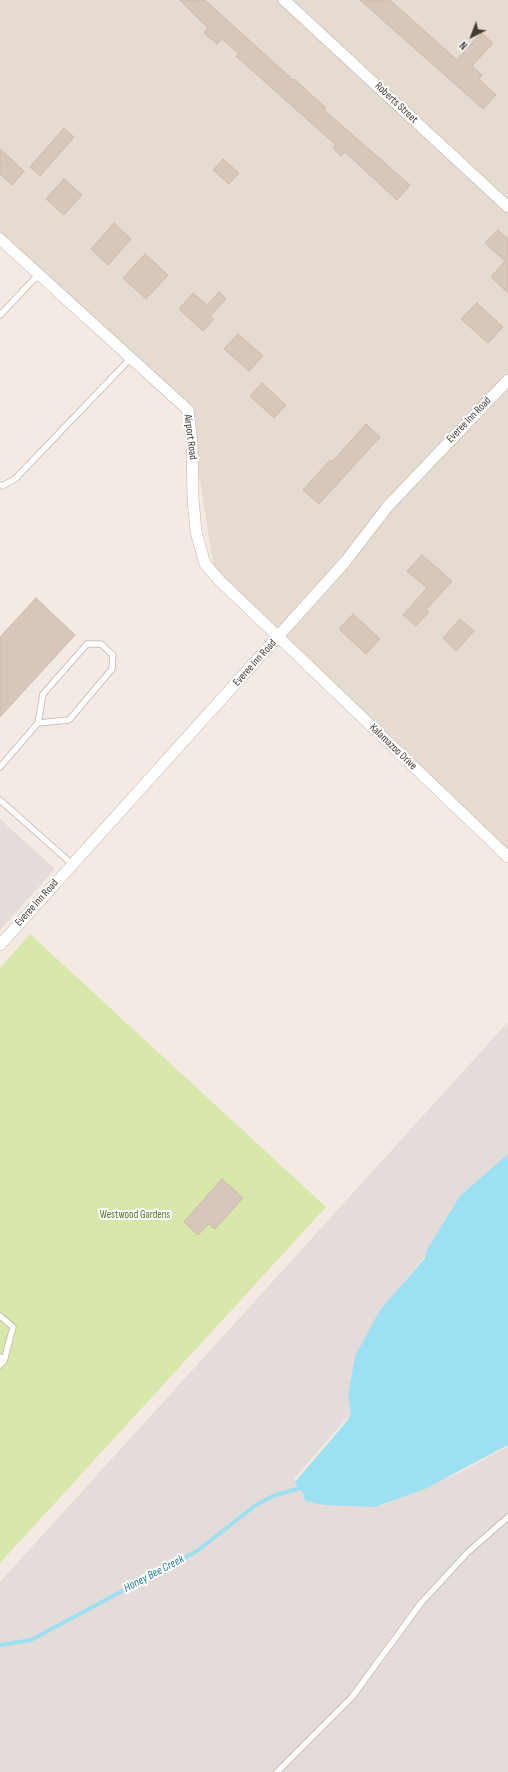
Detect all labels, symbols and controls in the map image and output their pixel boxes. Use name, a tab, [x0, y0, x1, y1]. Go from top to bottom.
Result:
north arrow	[452, 16, 492, 56]
text: N	[457, 38, 470, 52]
street label: Roberts Street	[372, 80, 420, 126]
street label: Everee Inn Road	[444, 394, 494, 446]
street label: Airport Road	[181, 413, 199, 461]
street label: Everee Inn Road	[231, 637, 279, 689]
street label: Kalamazoo Drive	[367, 721, 419, 773]
street label: Everee Inn Road	[13, 877, 61, 929]
park label: Westwood Gardens	[100, 1208, 170, 1222]
water label: Honey Bee Creek	[121, 1552, 187, 1596]

